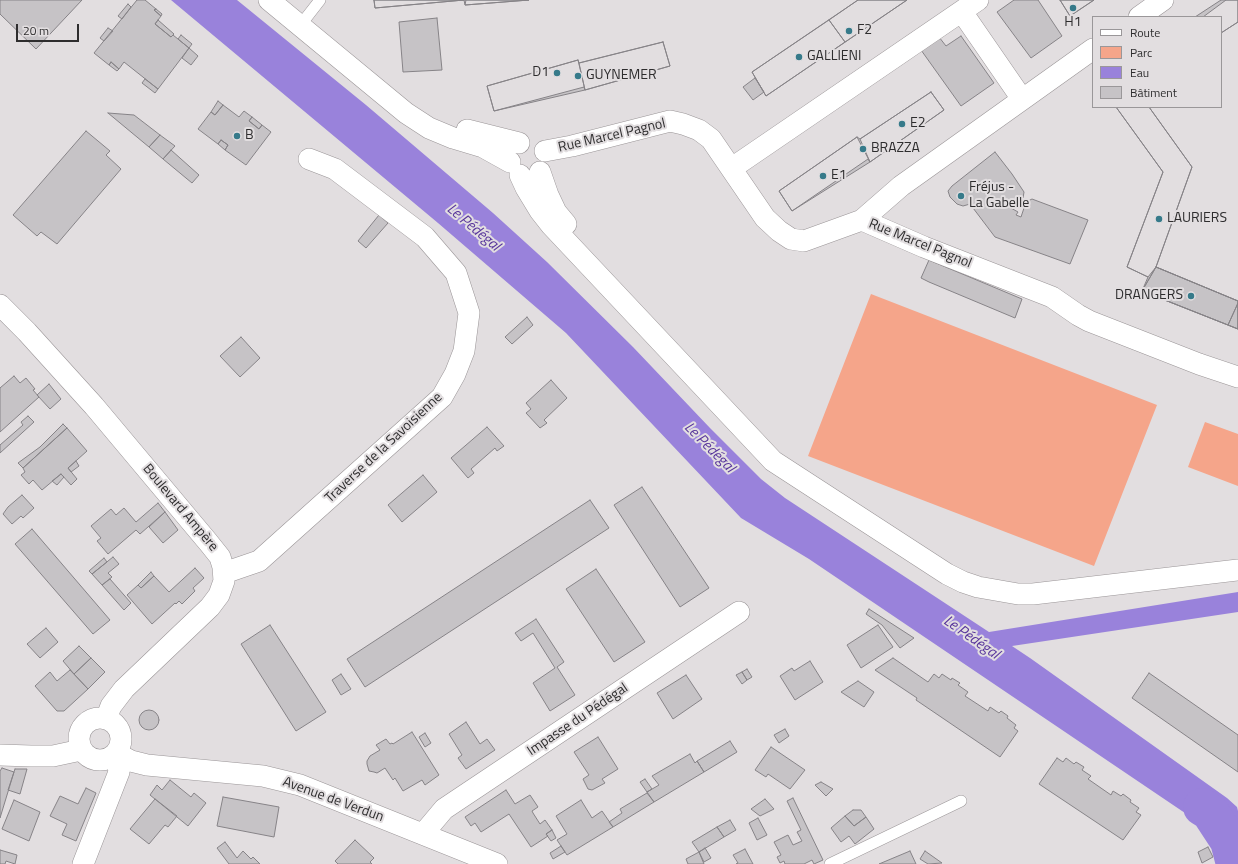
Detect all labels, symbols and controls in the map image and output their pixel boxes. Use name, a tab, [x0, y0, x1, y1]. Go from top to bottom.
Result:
marker: H1	[1068, 3, 1078, 13]
place label: H1	[1064, 15, 1082, 31]
scale bar	[18, 16, 81, 42]
legend	[1092, 16, 1222, 108]
text: 20 m	[23, 21, 49, 40]
place label: F2	[857, 23, 872, 39]
text: Route	[1130, 23, 1160, 42]
marker: F2	[844, 26, 854, 36]
text: Parc	[1130, 43, 1152, 62]
place label: GALLIENI	[807, 49, 861, 65]
marker: GALLIENI	[794, 52, 804, 62]
text: Eau	[1130, 63, 1149, 82]
place label: D1	[532, 65, 549, 81]
marker: D1	[552, 68, 562, 78]
place label: GUYNEMER	[586, 68, 657, 84]
marker: GUYNEMER	[573, 71, 583, 81]
text: Bâtiment	[1130, 83, 1177, 102]
street label: Rue Marcel Pagnol	[557, 115, 667, 157]
place label: E2	[910, 116, 926, 132]
marker: E2	[897, 119, 907, 129]
place label: B	[245, 128, 254, 144]
marker: B	[232, 131, 242, 141]
place label: BRAZZA	[871, 141, 920, 157]
marker: BRAZZA	[858, 144, 868, 154]
place label: E1	[831, 168, 847, 184]
marker: E1	[818, 171, 828, 181]
place label: Fréjus - La Gabelle	[969, 180, 1029, 212]
marker: Fréjus - La Gabelle	[956, 191, 966, 201]
water label: Le Pédégal	[443, 201, 503, 255]
place label: LAURIERS	[1167, 211, 1227, 227]
marker: LAURIERS	[1154, 214, 1164, 224]
street label: Rue Marcel Pagnol	[866, 216, 974, 272]
place label: DRANGERS	[1115, 288, 1183, 304]
marker: DRANGERS	[1186, 291, 1196, 301]
street label: Traverse de la Savoisienne	[322, 389, 446, 507]
water label: Le Pédégal	[680, 419, 738, 477]
street label: Boulevard Ampère	[139, 461, 221, 555]
water label: Le Pédégal	[940, 612, 1002, 664]
street label: Impasse du Pédégal	[524, 680, 632, 760]
street label: Avenue de Verdun	[280, 774, 386, 826]

